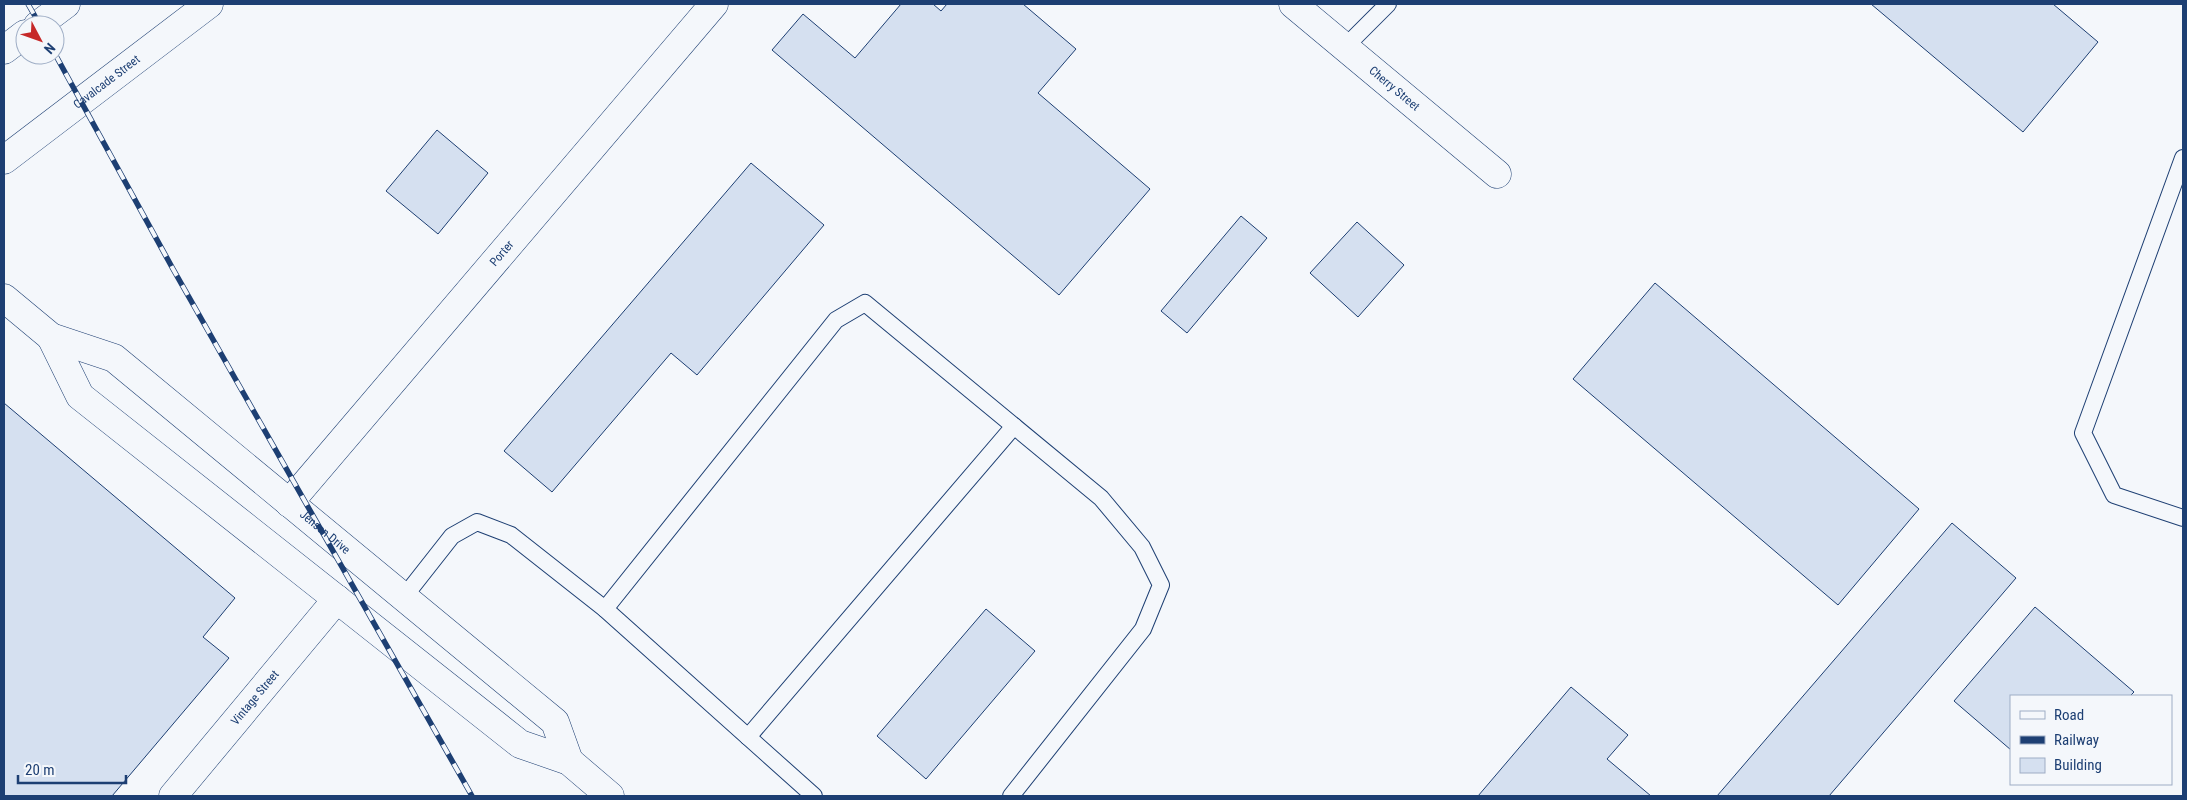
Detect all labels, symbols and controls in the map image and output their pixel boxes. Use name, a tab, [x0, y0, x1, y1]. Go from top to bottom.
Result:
north arrow	[15, 15, 65, 65]
text: N	[41, 40, 59, 57]
street label: Cavalcade Street	[71, 52, 143, 112]
street label: Cherry Street	[1366, 63, 1423, 114]
street label: Porter	[487, 237, 517, 269]
street label: Jensen Drive	[297, 507, 353, 557]
street label: Vintage Street	[228, 667, 282, 728]
legend	[2010, 695, 2172, 785]
text: Road	[2054, 706, 2084, 724]
text: Railway	[2054, 731, 2099, 749]
scale bar	[18, 752, 125, 784]
text: Building	[2054, 756, 2102, 774]
text: 20 m	[25, 761, 55, 779]

